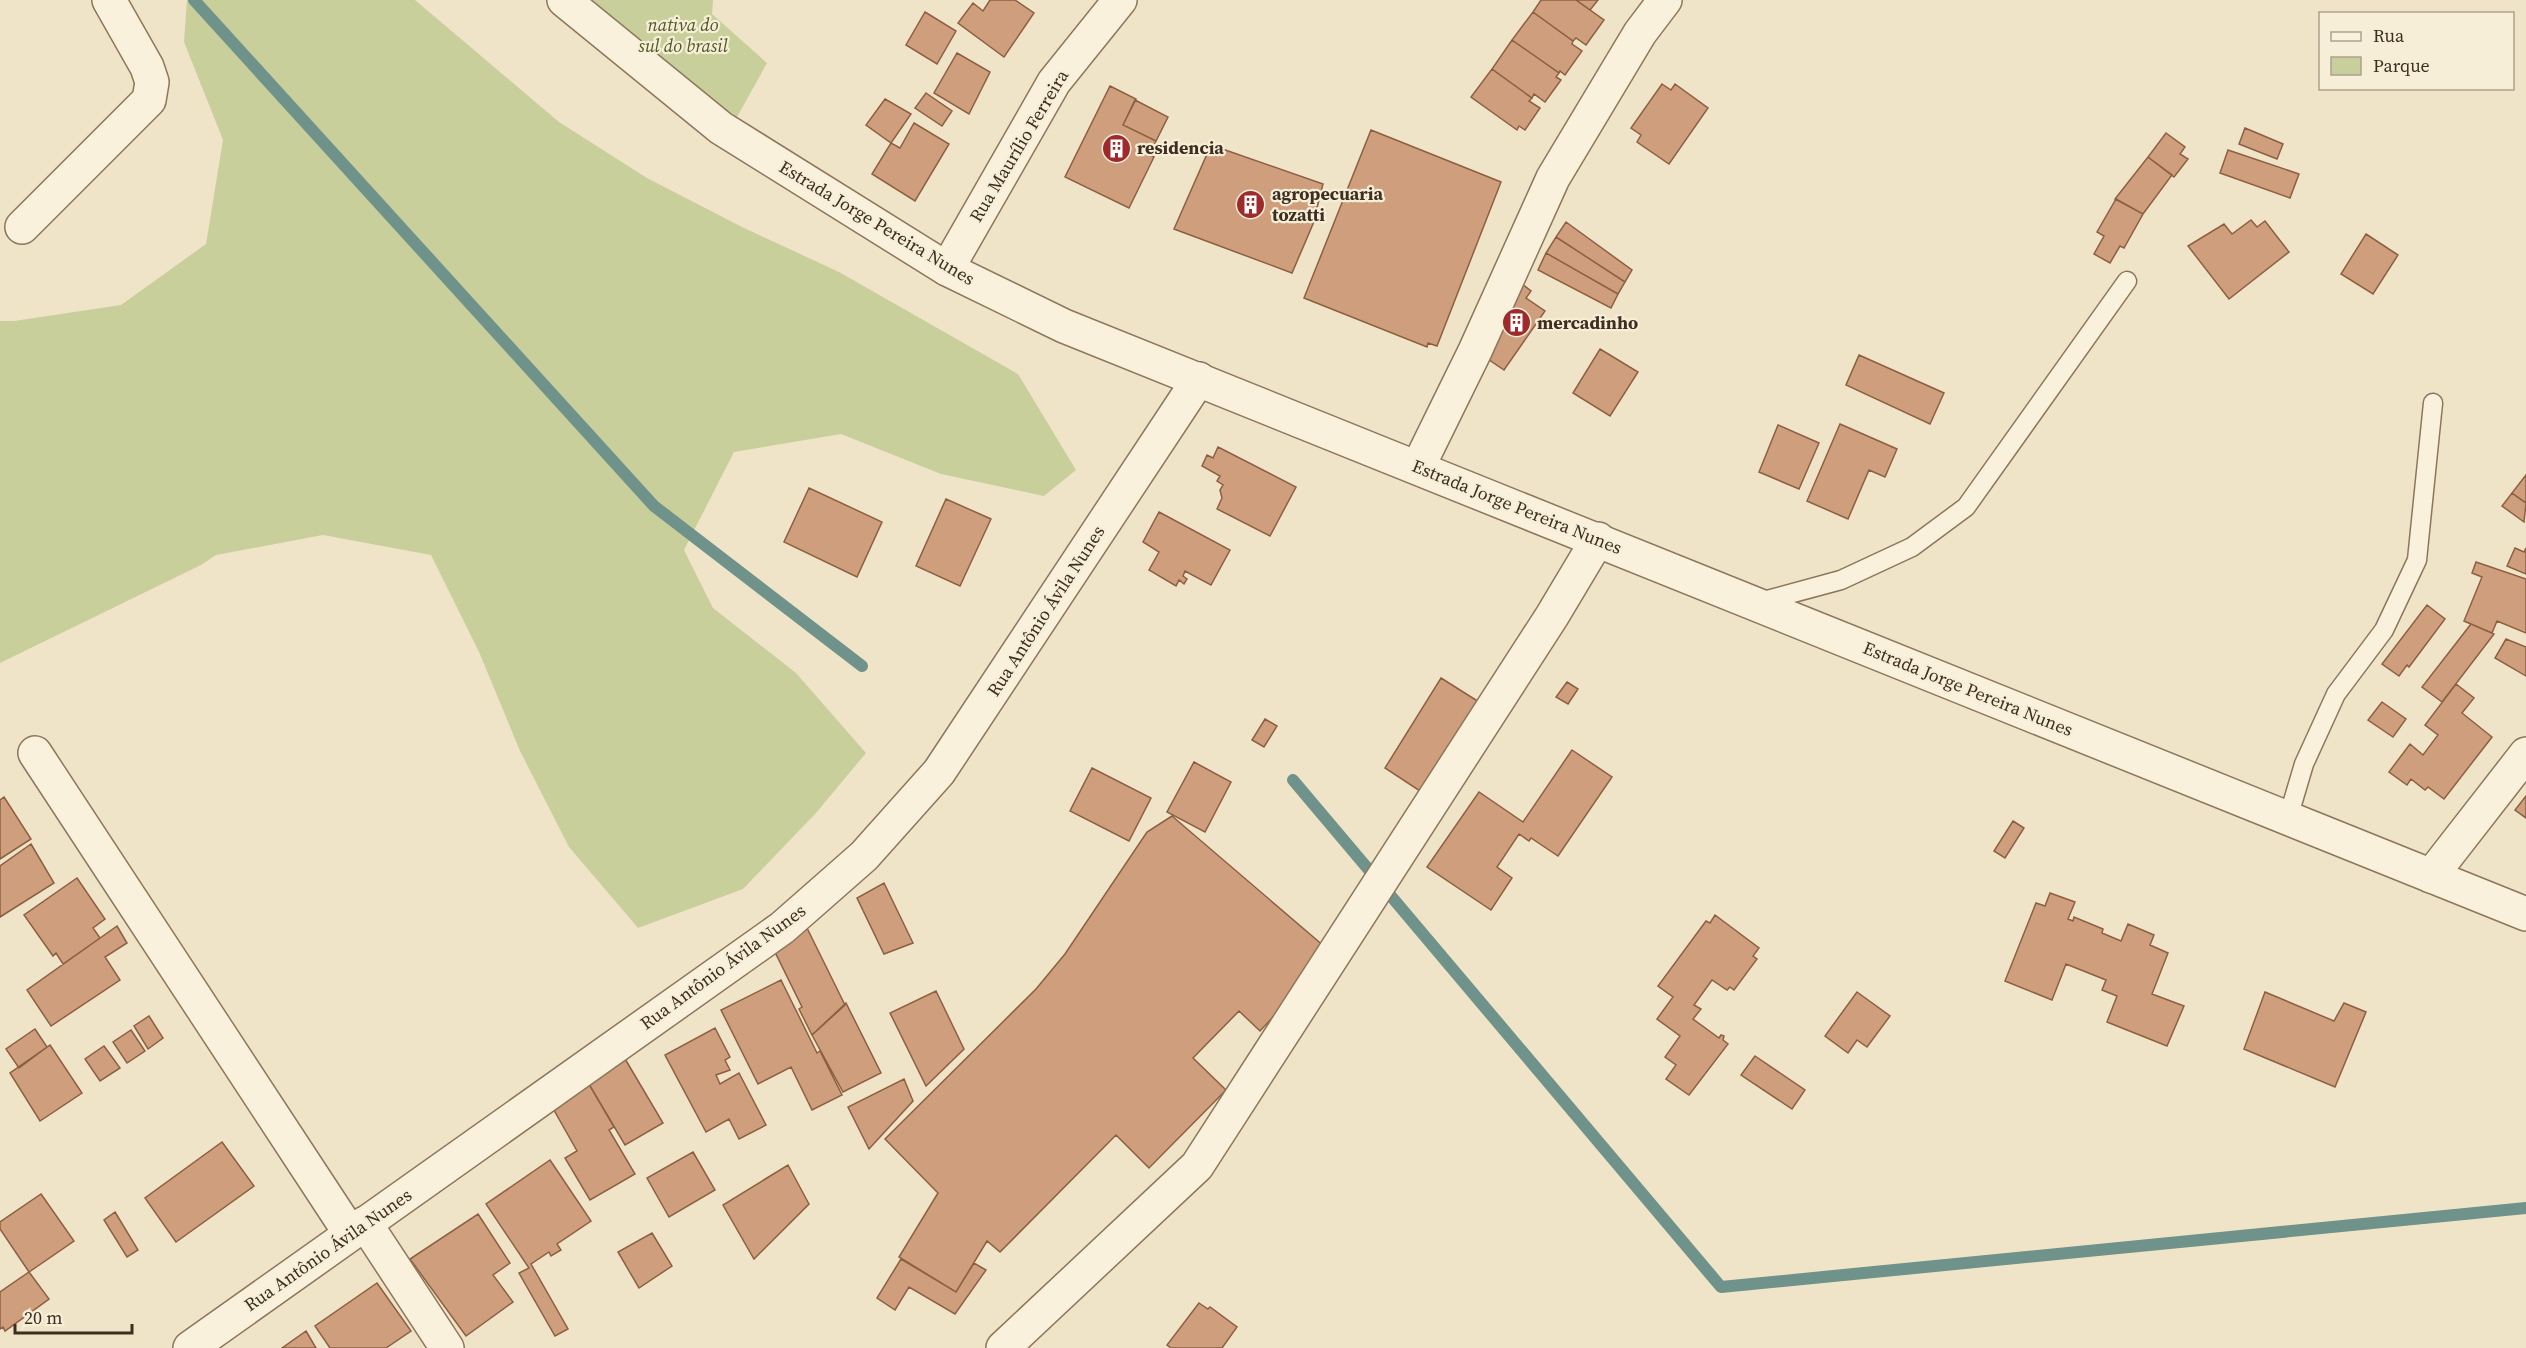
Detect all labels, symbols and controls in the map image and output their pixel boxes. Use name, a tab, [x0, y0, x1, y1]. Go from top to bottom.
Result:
park label: nativa do sul do brasil	[638, 12, 728, 58]
legend	[2319, 12, 2514, 90]
text: Rua	[2373, 23, 2405, 48]
text: Parque	[2373, 53, 2430, 78]
street label: Rua Maurílio Ferreira	[963, 64, 1074, 227]
building icon: residencia	[1100, 132, 1132, 164]
place label: residencia	[1137, 135, 1224, 160]
street label: Estrada Jorge Pereira Nunes	[775, 154, 980, 291]
place label: agropecuaria tozatti	[1272, 181, 1383, 227]
building icon: agropecuaria tozatti	[1235, 188, 1267, 220]
building icon: mercadinho	[1500, 307, 1532, 339]
place label: mercadinho	[1537, 310, 1638, 335]
street label: Estrada Jorge Pereira Nunes	[1409, 453, 1626, 560]
street label: Rua Antônio Ávila Nunes	[981, 520, 1110, 701]
street label: Estrada Jorge Pereira Nunes	[1860, 635, 2077, 742]
street label: Rua Antônio Ávila Nunes	[635, 898, 811, 1035]
street label: Rua Antônio Ávila Nunes	[239, 1182, 417, 1317]
scale bar	[15, 1297, 132, 1335]
text: 20 m	[24, 1305, 62, 1330]

